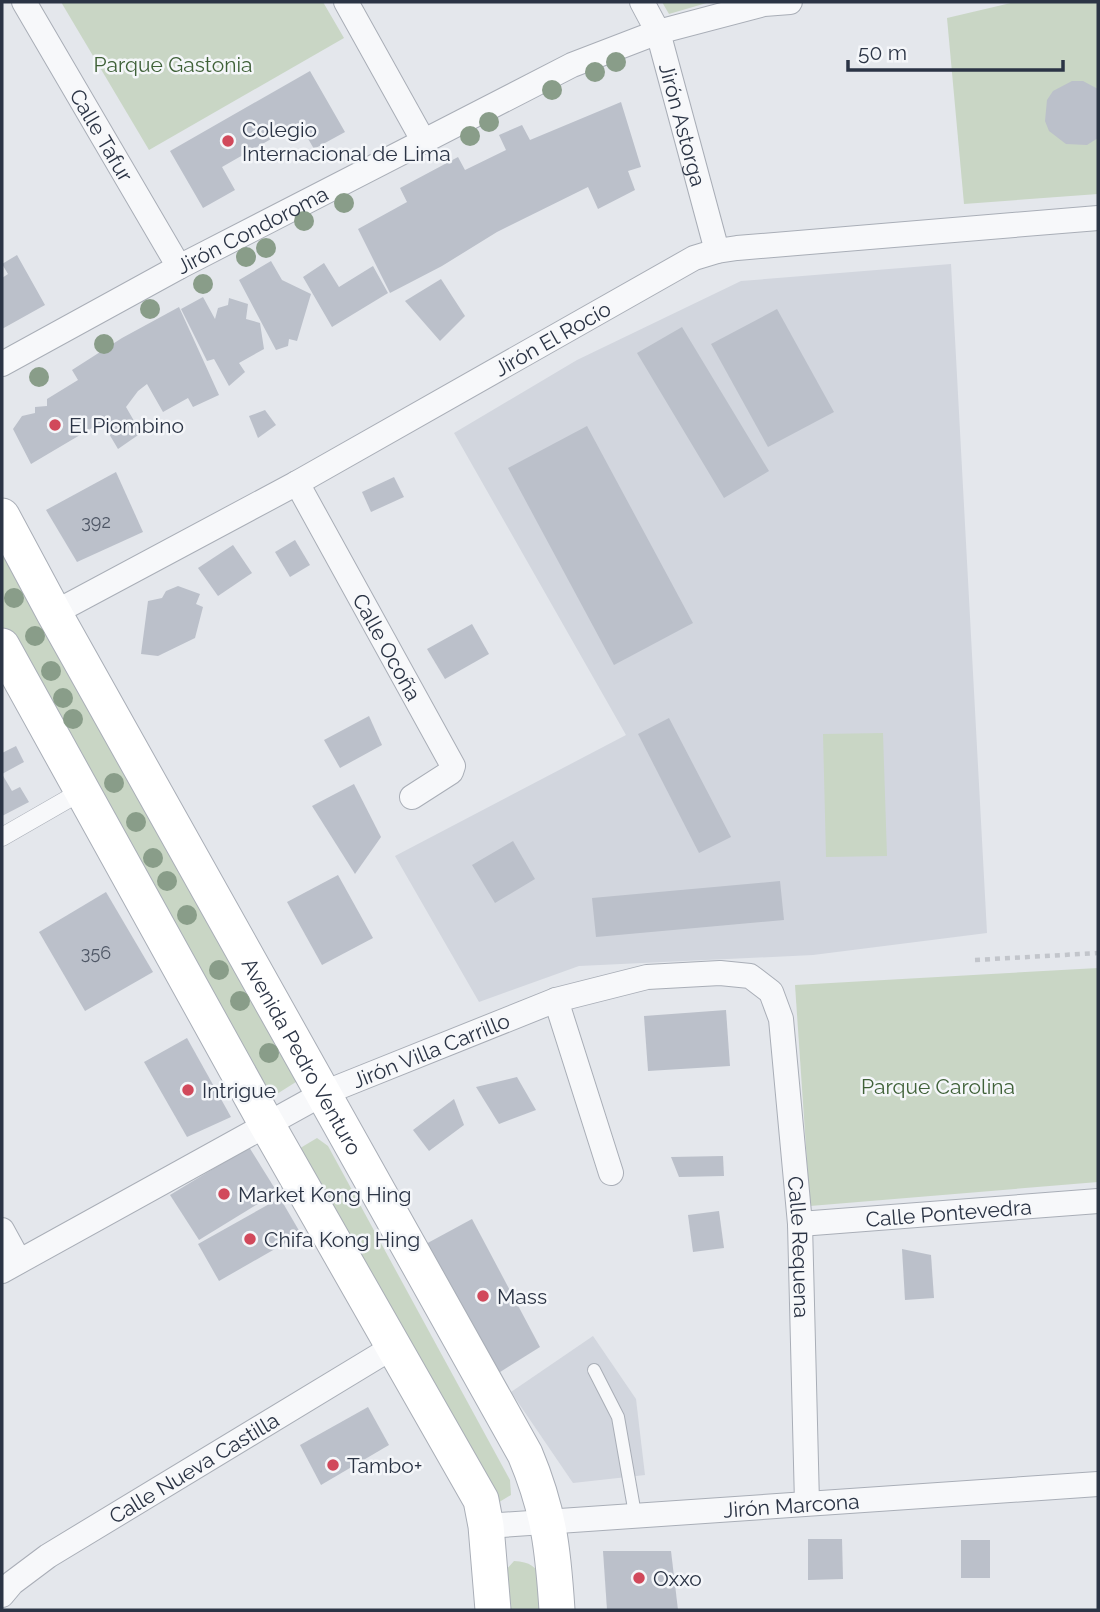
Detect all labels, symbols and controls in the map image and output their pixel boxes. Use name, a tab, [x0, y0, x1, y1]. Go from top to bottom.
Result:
scale bar	[848, 28, 1063, 72]
text: 50 m	[858, 40, 907, 65]
park label: Parque Gastonia	[94, 52, 252, 77]
street label: Jirón Astorga	[654, 60, 711, 189]
street label: Calle Tafur	[65, 84, 139, 186]
place label: Colegio Internacional de Lima	[242, 117, 451, 166]
marker: Colegio Internacional de Lima	[220, 133, 236, 149]
street label: Jirón Condoroma	[172, 180, 332, 279]
street label: Jirón El Rocío	[490, 296, 615, 381]
place label: El Piombino	[69, 413, 184, 438]
marker: El Piombino	[47, 417, 63, 433]
house number: 392	[81, 511, 111, 532]
street label: Calle Ocoña	[348, 589, 427, 705]
house number: 356	[81, 942, 111, 963]
street label: Avenida Pedro Venturo	[237, 953, 367, 1159]
street label: Jirón Villa Carrillo	[348, 1007, 513, 1093]
park label: Parque Carolina	[861, 1074, 1015, 1099]
place label: Intrigue	[202, 1078, 276, 1103]
marker: Intrigue	[180, 1082, 196, 1098]
street label: Calle Requena	[783, 1175, 815, 1318]
place label: Market Kong Hing	[238, 1182, 412, 1207]
marker: Market Kong Hing	[216, 1186, 232, 1202]
street label: Calle Pontevedra	[865, 1194, 1032, 1231]
place label: Chifa Kong Hing	[264, 1227, 420, 1252]
marker: Chifa Kong Hing	[242, 1231, 258, 1247]
place label: Mass	[497, 1284, 547, 1309]
marker: Mass	[475, 1288, 491, 1304]
street label: Calle Nueva Castilla	[104, 1407, 283, 1529]
place label: Tambo+	[347, 1453, 423, 1478]
marker: Tambo+	[325, 1457, 341, 1473]
street label: Jirón Marcona	[722, 1488, 860, 1522]
place label: Oxxo	[653, 1566, 702, 1591]
marker: Oxxo	[631, 1570, 647, 1586]

